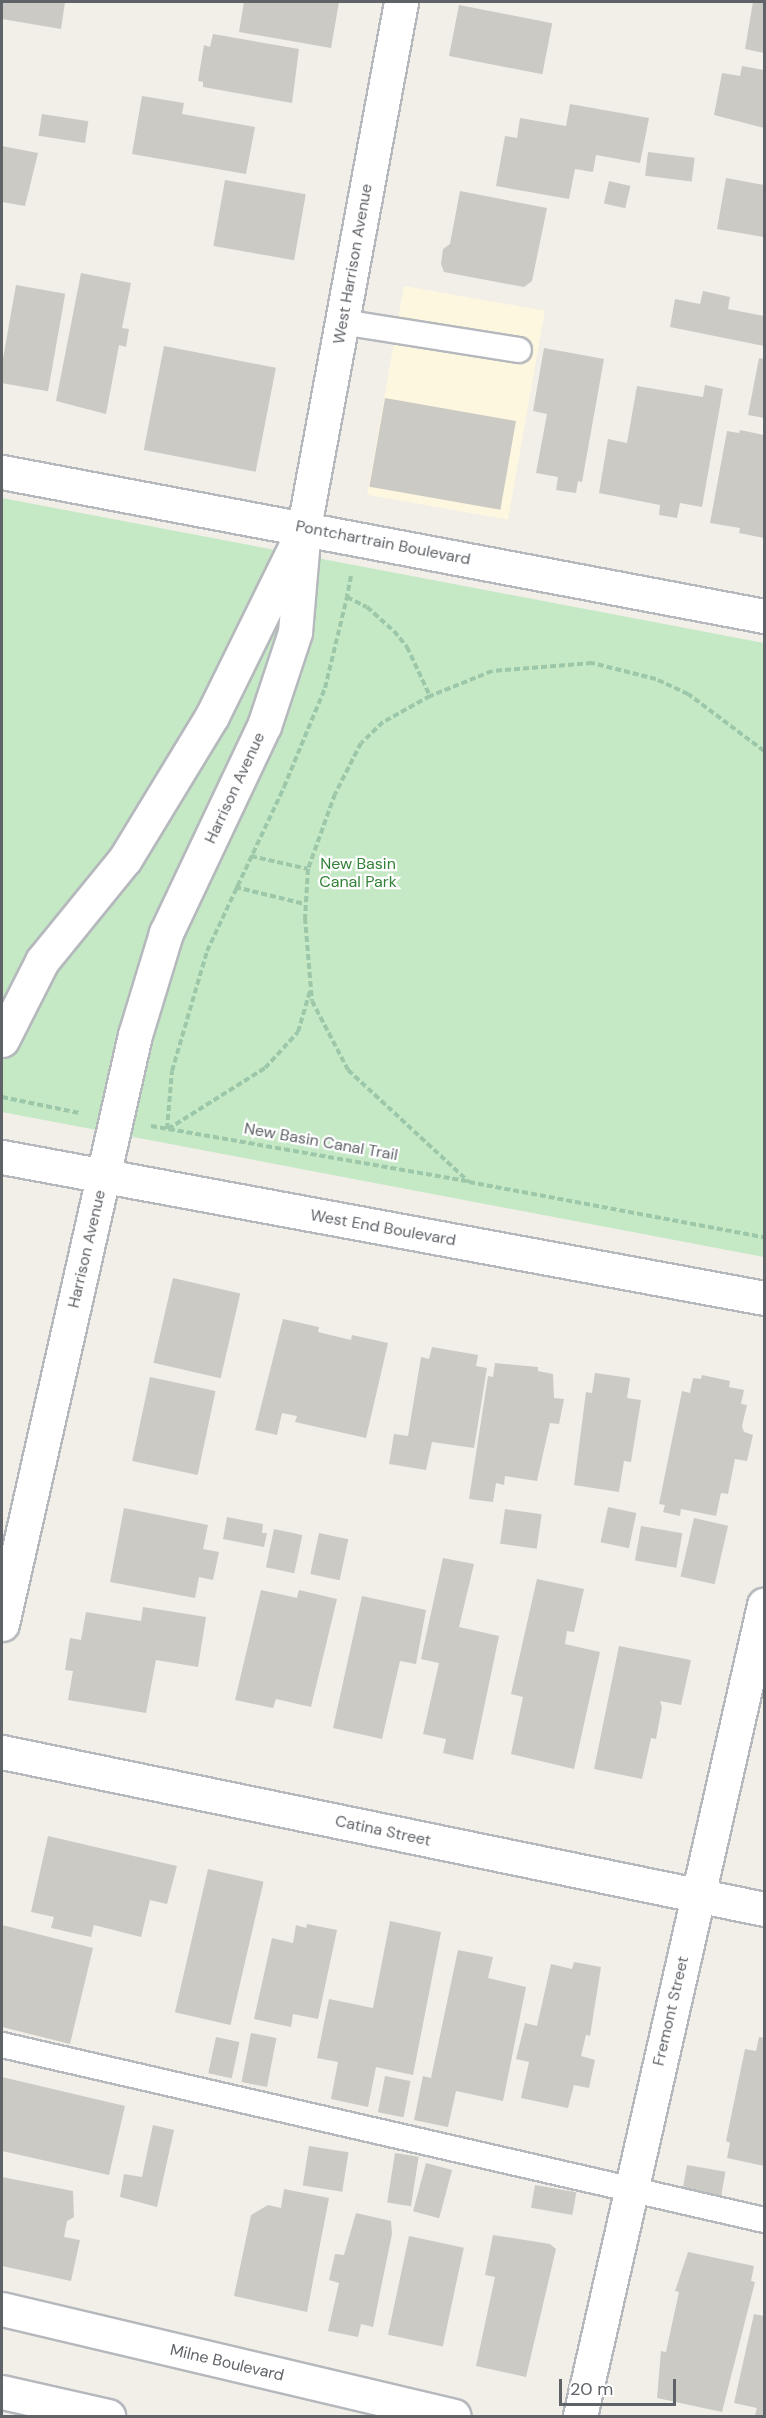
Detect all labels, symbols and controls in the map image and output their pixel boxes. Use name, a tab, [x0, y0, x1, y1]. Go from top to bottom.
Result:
street label: West Harrison Avenue	[329, 182, 377, 346]
street label: Pontchartrain Boulevard	[294, 517, 472, 569]
street label: Harrison Avenue	[201, 729, 269, 847]
park label: New Basin Canal Park	[319, 854, 397, 892]
street label: New Basin Canal Trail	[243, 1119, 399, 1165]
street label: Harrison Avenue	[64, 1188, 110, 1310]
street label: West End Boulevard	[309, 1206, 457, 1250]
street label: Catina Street	[333, 1811, 433, 1851]
street label: Fremont Street	[649, 1954, 693, 2068]
street label: Milne Boulevard	[168, 2341, 286, 2385]
scale bar	[562, 2367, 679, 2405]
text: 20 m	[570, 2377, 613, 2401]

